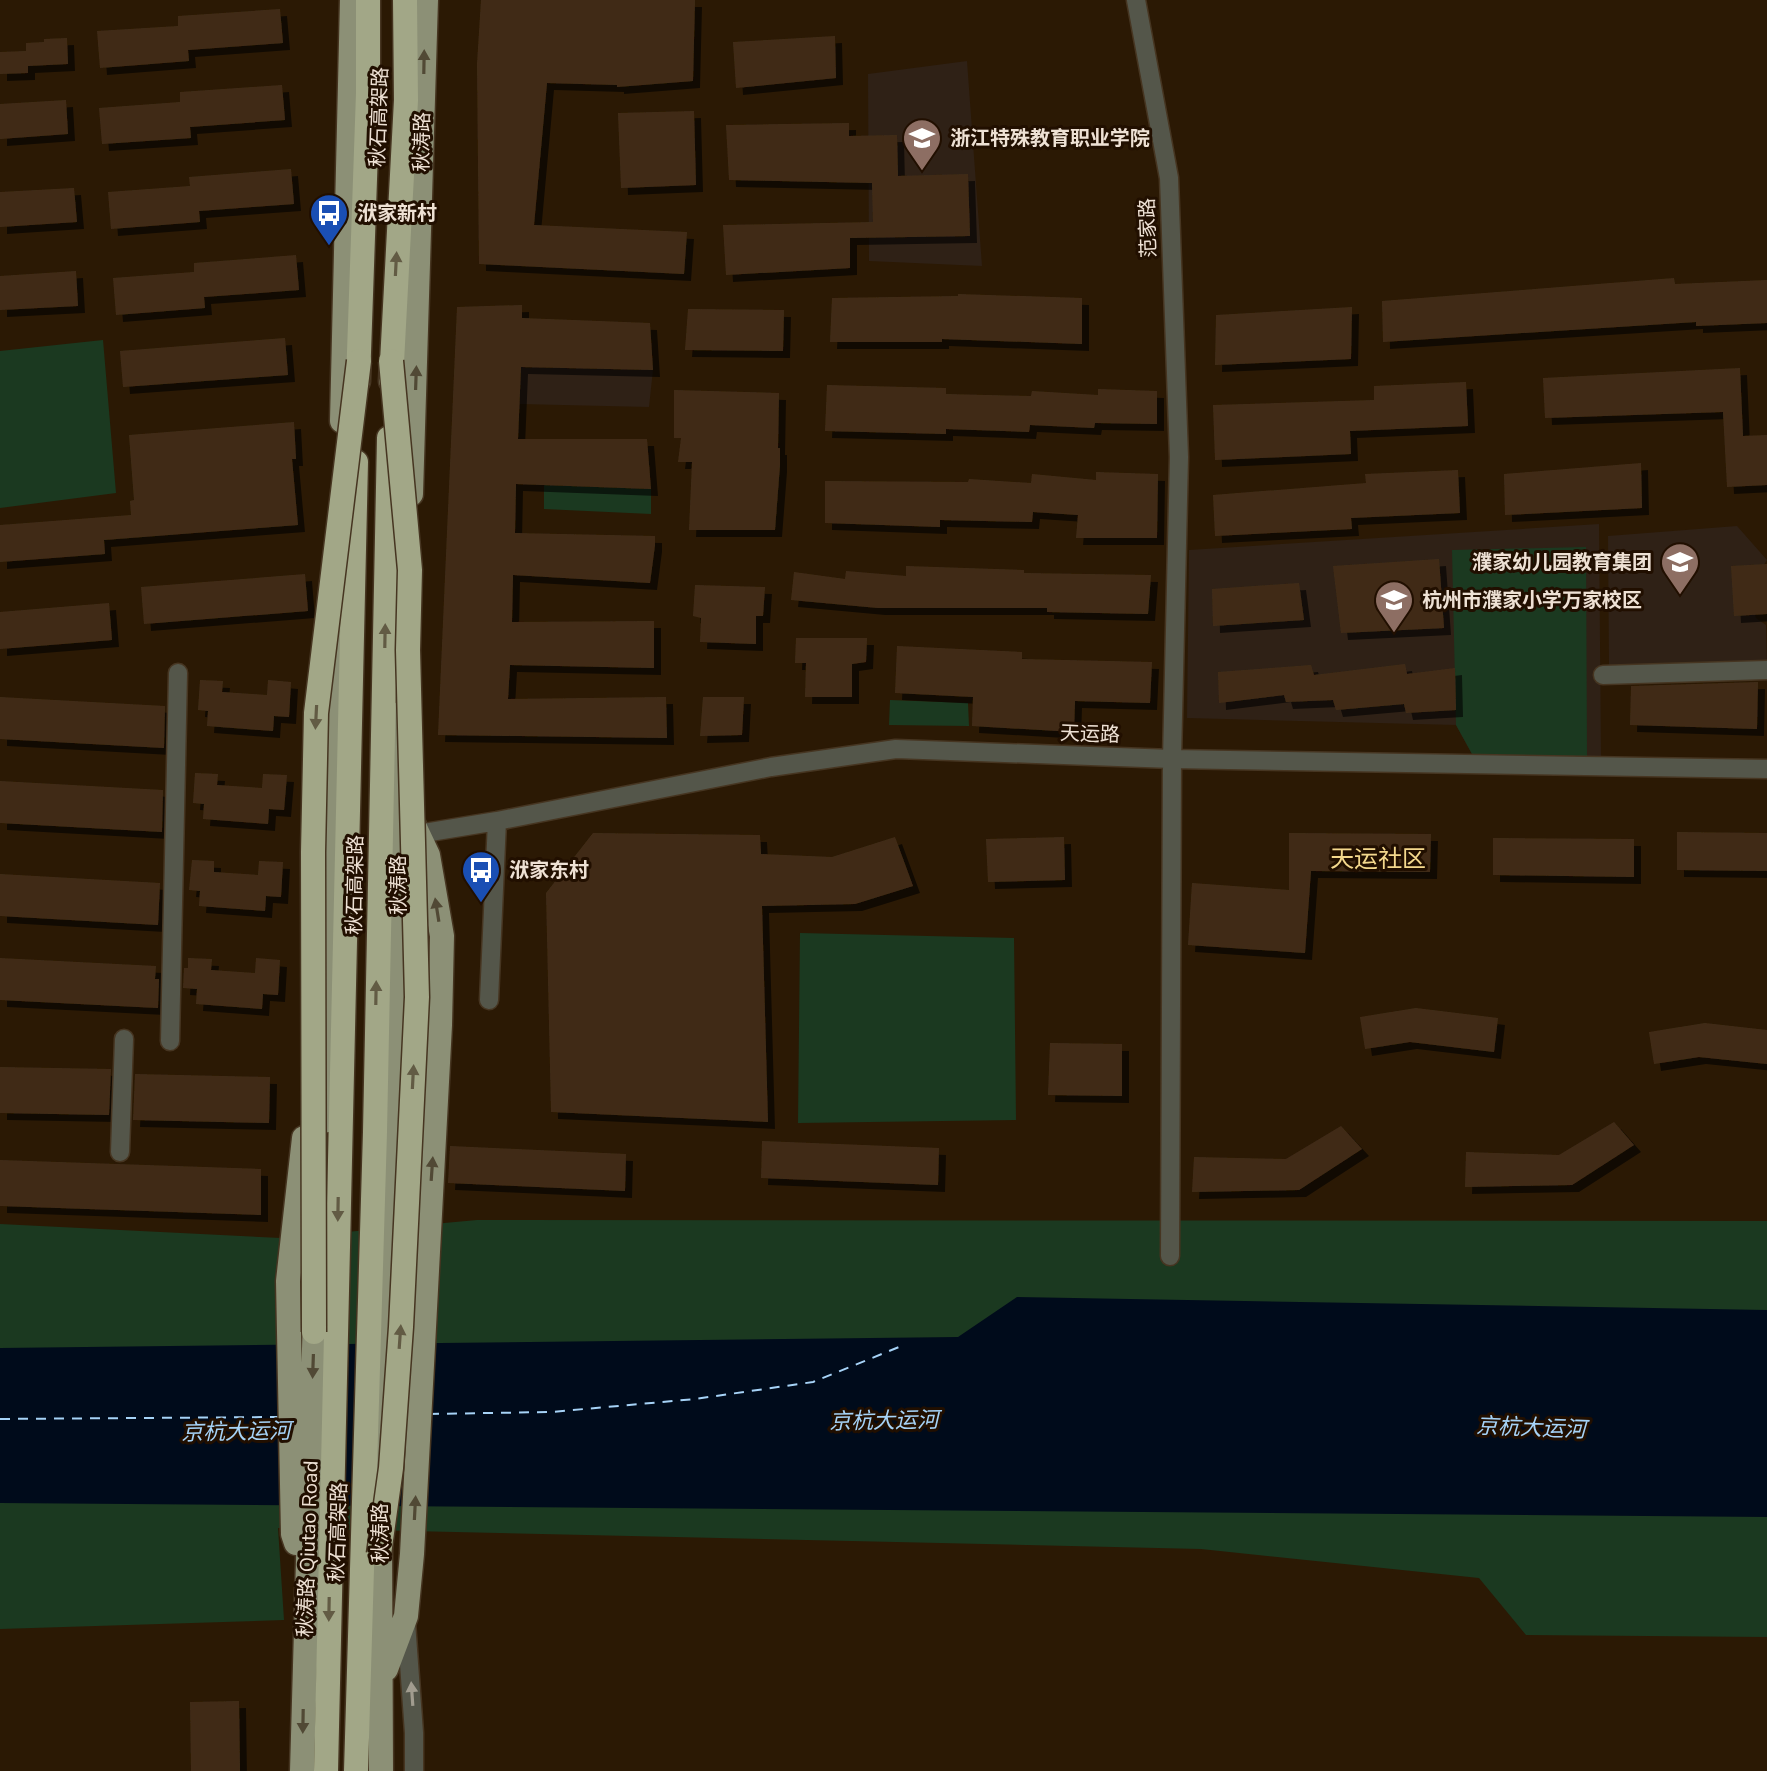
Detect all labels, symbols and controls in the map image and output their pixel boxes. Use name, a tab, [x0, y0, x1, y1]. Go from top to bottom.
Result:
one-way arrow	[418, 49, 430, 74]
street label: 秋石高架路	[364, 67, 394, 167]
street label: 秋涛路	[408, 112, 436, 172]
school or university icon: 浙江特殊教育职业学院	[901, 117, 943, 172]
place label: 浙江特殊教育职业学院	[950, 125, 1150, 152]
bus stop icon: 洑家新村	[308, 192, 350, 247]
street label: 范家路	[1133, 198, 1163, 258]
place label: 洑家新村	[357, 200, 437, 227]
one-way arrow	[390, 251, 403, 276]
one-way arrow	[410, 365, 423, 390]
school or university icon: 濮家幼儿园教育集团	[1659, 541, 1701, 596]
place label: 濮家幼儿园教育集团	[1472, 549, 1652, 576]
school or university icon: 杭州市濮家小学万家校区	[1373, 579, 1415, 634]
place label: 杭州市濮家小学万家校区	[1422, 587, 1642, 614]
one-way arrow	[379, 623, 391, 648]
one-way arrow	[309, 705, 322, 730]
street label: 天运路	[1060, 719, 1120, 749]
street label: 秋石高架路	[341, 835, 369, 935]
district label: 天运社区	[1330, 843, 1426, 875]
bus stop icon: 洑家东村	[460, 849, 502, 904]
street label: 秋涛路	[385, 855, 412, 915]
place label: 洑家东村	[509, 857, 589, 884]
one-way arrow	[430, 897, 443, 922]
one-way arrow	[370, 980, 383, 1005]
one-way arrow	[406, 1064, 419, 1089]
one-way arrow	[426, 1156, 439, 1181]
one-way arrow	[331, 1197, 344, 1222]
one-way arrow	[394, 1324, 407, 1349]
one-way arrow	[307, 1354, 319, 1379]
water label: 京杭大运河	[829, 1405, 943, 1437]
water label: 京杭大运河	[1476, 1411, 1590, 1445]
water label: 京杭大运河	[181, 1416, 295, 1448]
street label: 秋涛路 Qiutao Road	[291, 1460, 325, 1638]
street label: 秋石高架路	[323, 1482, 353, 1582]
one-way arrow	[409, 1495, 422, 1520]
street label: 秋涛路	[367, 1503, 394, 1563]
one-way arrow	[323, 1597, 336, 1622]
one-way arrow	[405, 1681, 418, 1706]
one-way arrow	[297, 1709, 310, 1734]

